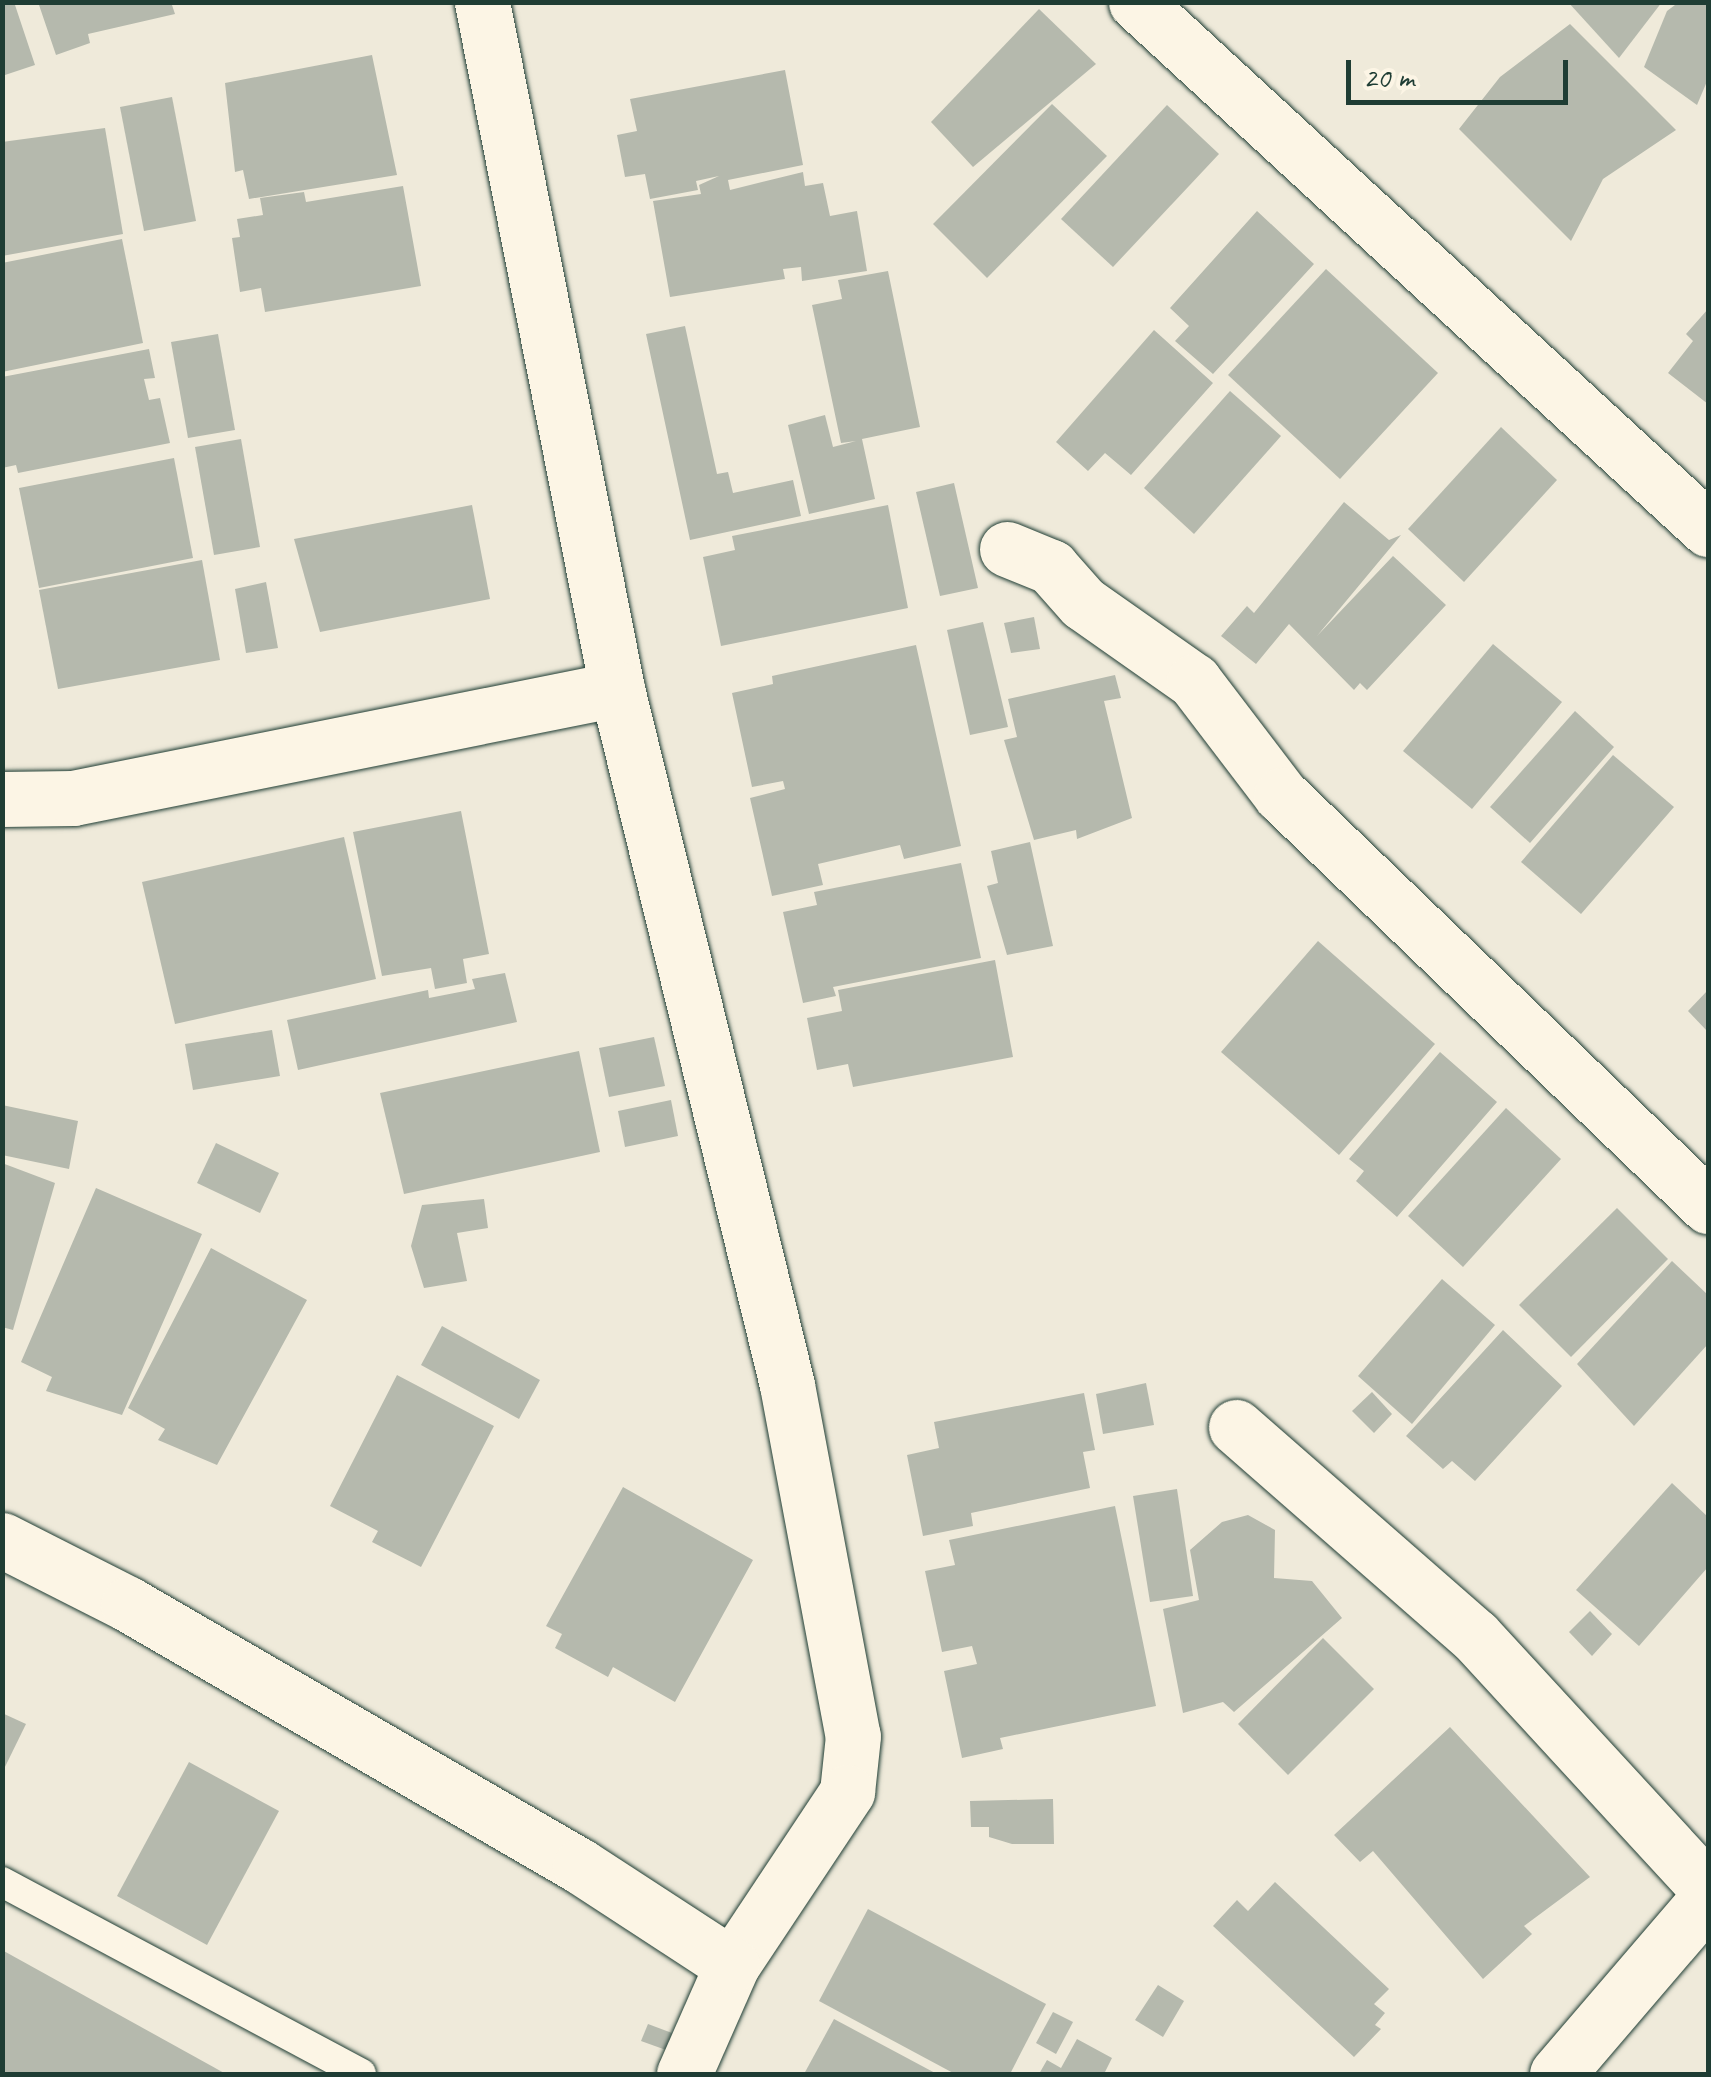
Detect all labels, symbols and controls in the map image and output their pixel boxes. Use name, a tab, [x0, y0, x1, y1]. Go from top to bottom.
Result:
scale bar	[1351, 40, 1574, 102]
text: 20 m	[1363, 58, 1414, 96]

